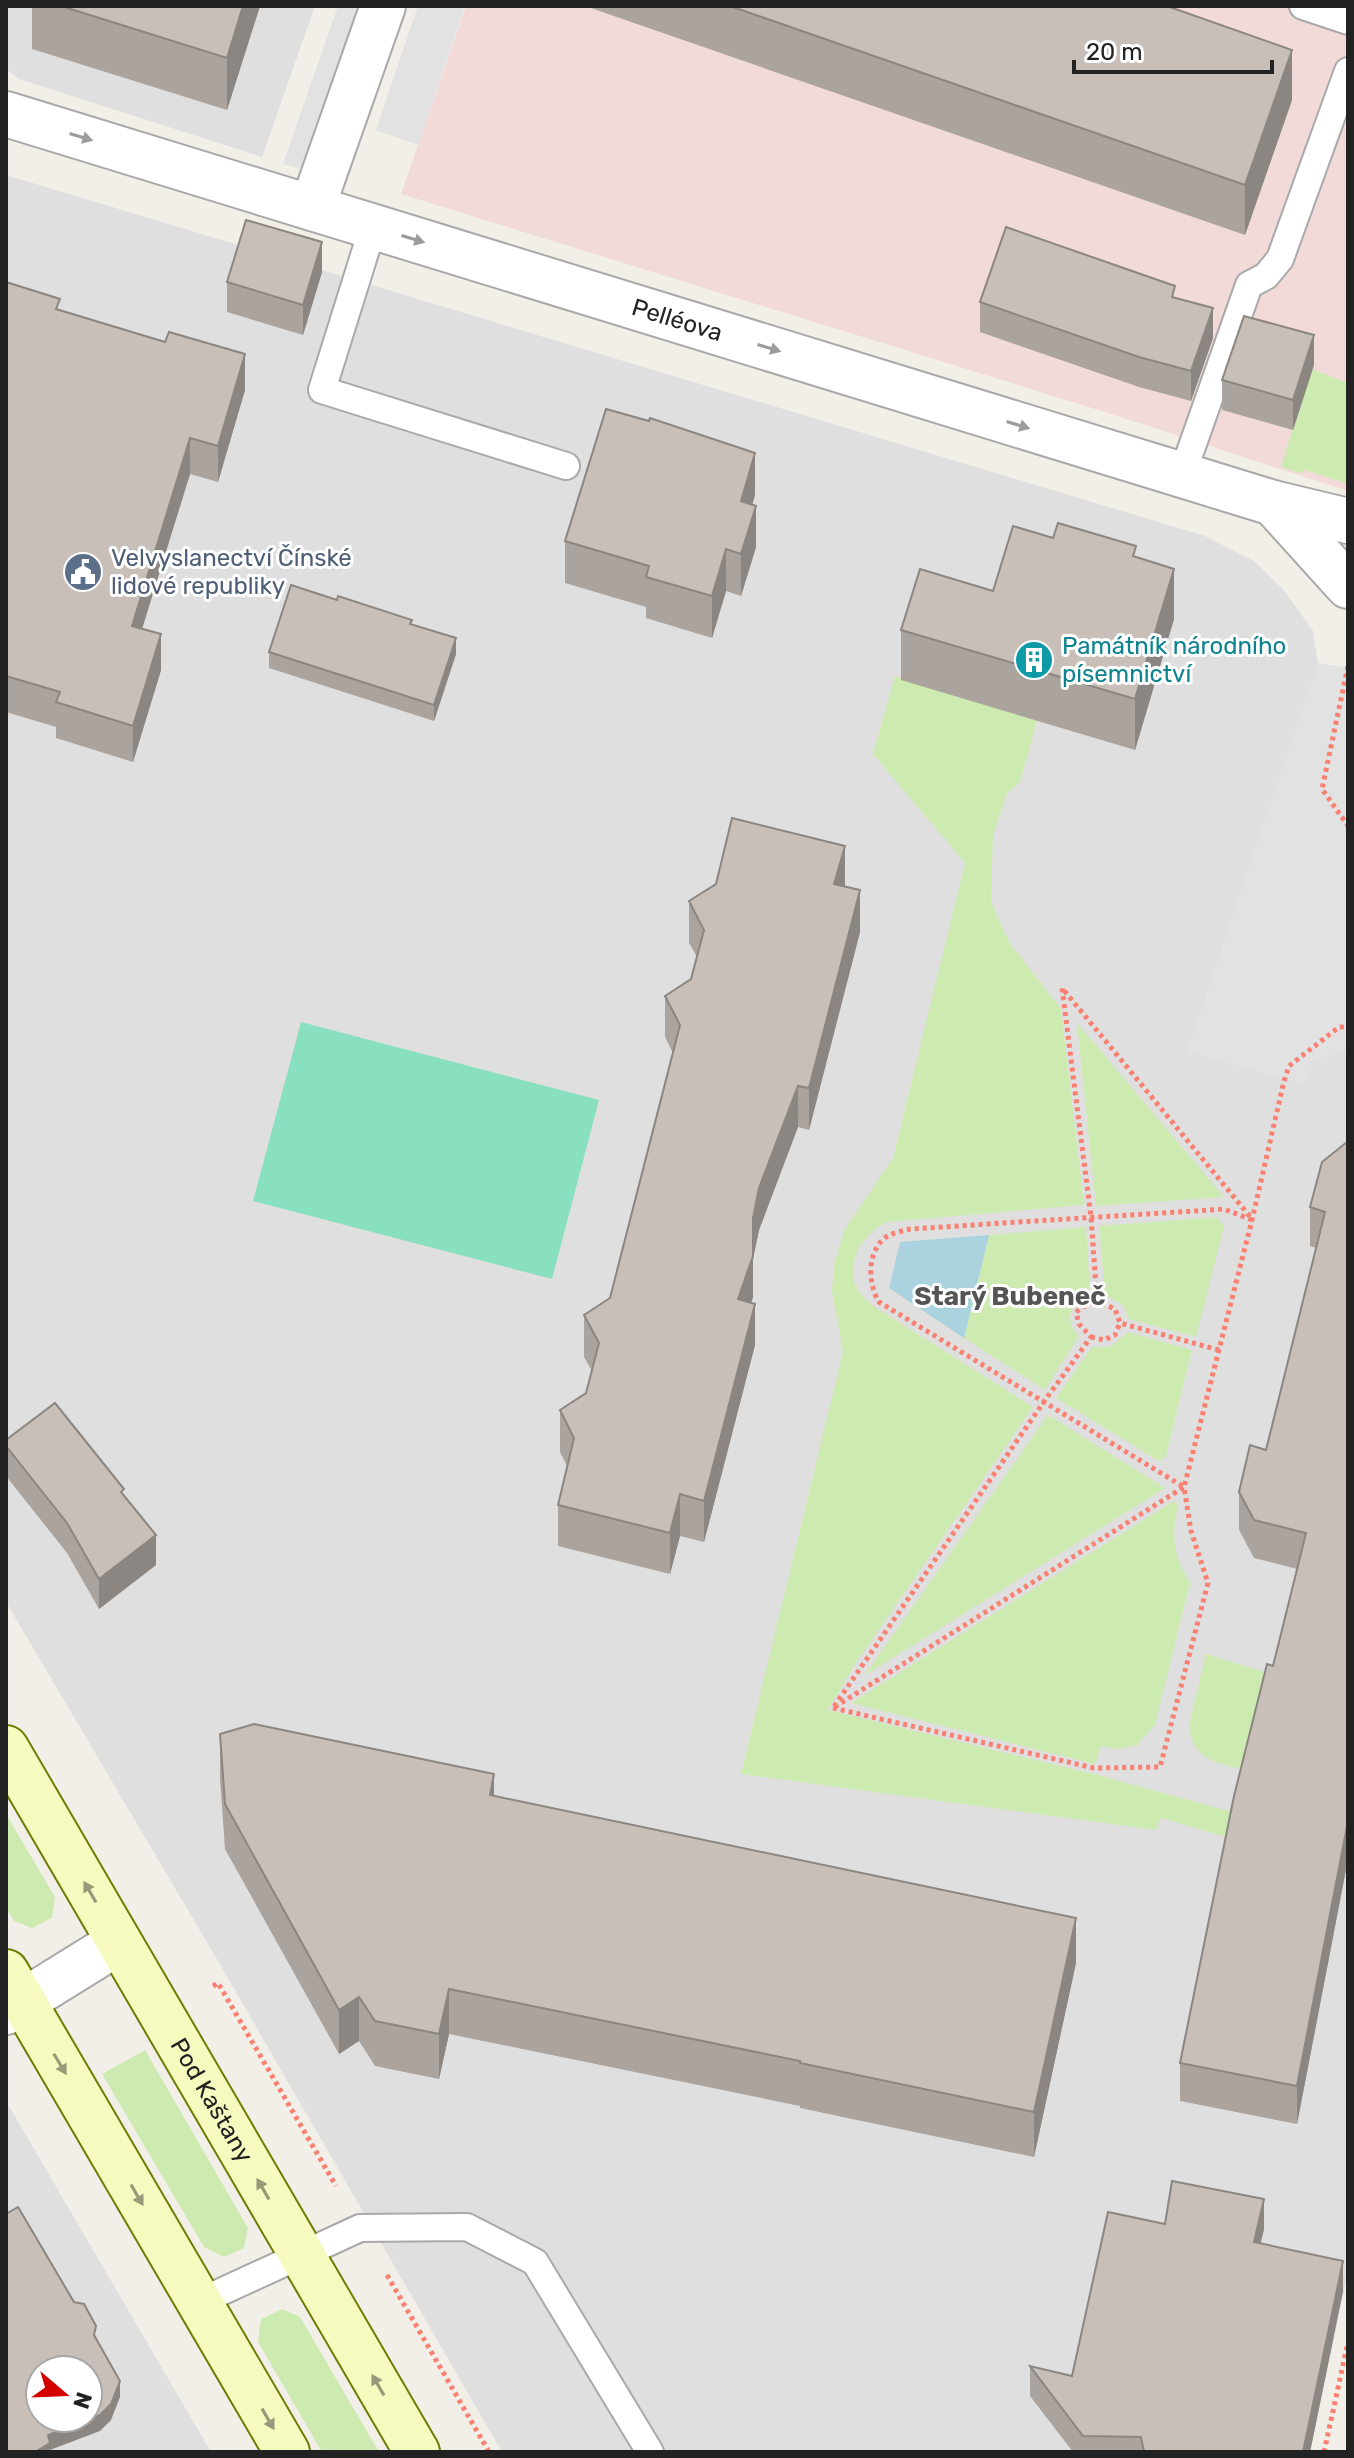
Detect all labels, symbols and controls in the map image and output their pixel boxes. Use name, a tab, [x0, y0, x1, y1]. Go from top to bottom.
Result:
scale bar	[1074, 24, 1272, 74]
text: 20 m	[1086, 38, 1143, 66]
one-way arrow	[69, 131, 93, 144]
one-way arrow	[402, 233, 426, 246]
street label: Pelléova	[628, 293, 726, 347]
one-way arrow	[757, 342, 781, 355]
one-way arrow	[1006, 419, 1030, 432]
place label: Velvyslanectví Čínské lidové republiky	[111, 544, 352, 600]
public building icon: Velvyslanectví Čínské lidové republiky	[62, 551, 104, 593]
place label: Památník národního písemnictví	[1062, 632, 1286, 688]
building icon: Památník národního písemnictví	[1013, 639, 1055, 681]
district label: Starý Bubeneč	[914, 1281, 1106, 1312]
one-way arrow	[83, 1880, 97, 1903]
street label: Pod Kaštany	[165, 2033, 259, 2167]
one-way arrow	[53, 2053, 67, 2076]
one-way arrow	[256, 2177, 270, 2200]
one-way arrow	[130, 2184, 144, 2206]
north arrow	[24, 2354, 104, 2434]
one-way arrow	[371, 2374, 385, 2396]
text: N	[67, 2388, 98, 2412]
one-way arrow	[261, 2408, 275, 2430]

